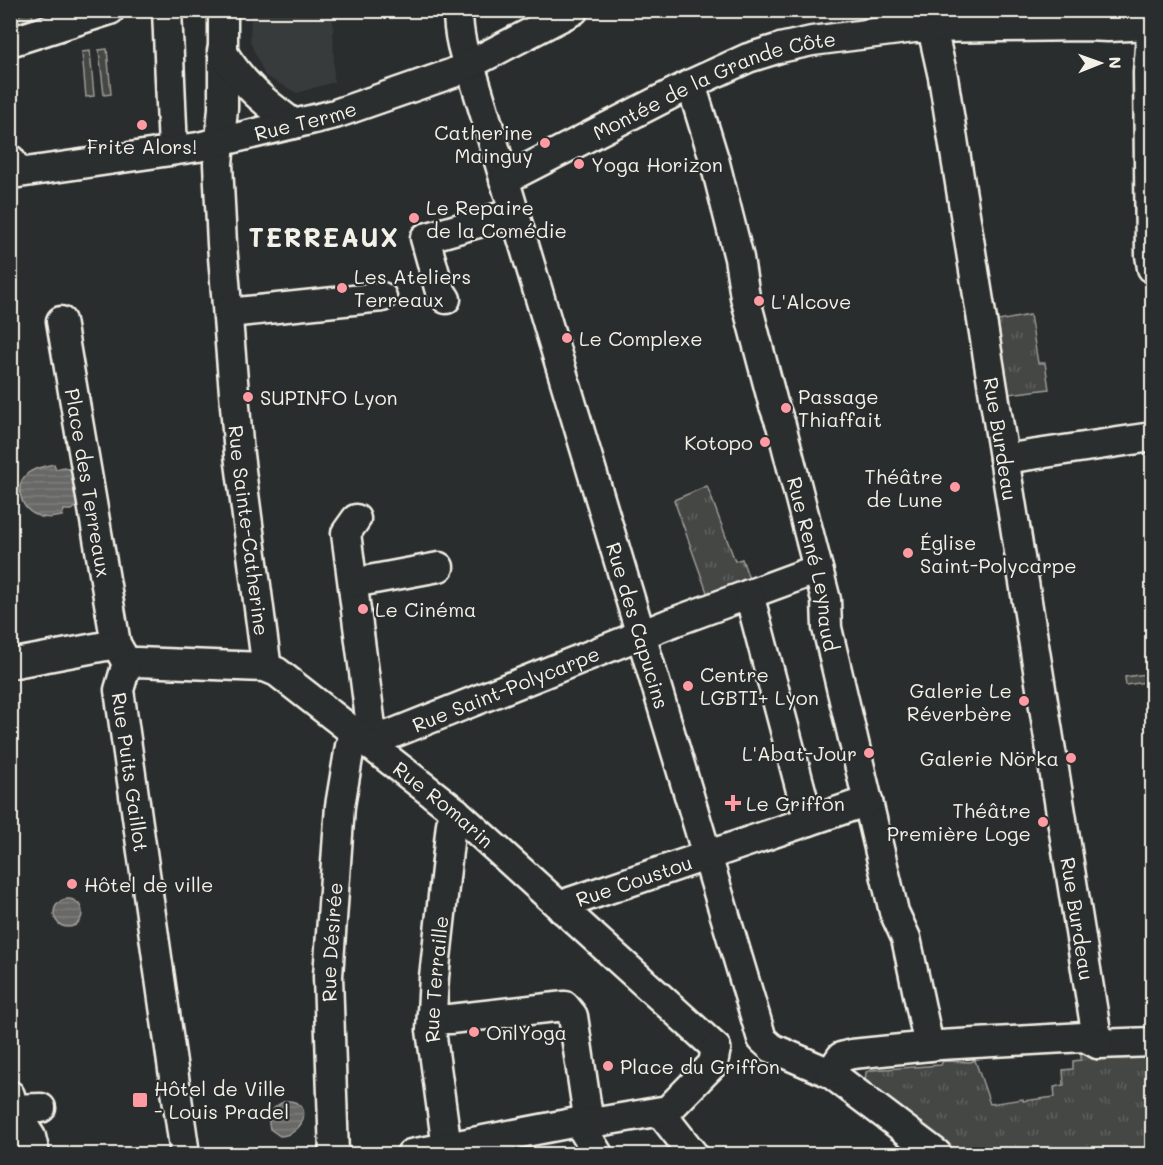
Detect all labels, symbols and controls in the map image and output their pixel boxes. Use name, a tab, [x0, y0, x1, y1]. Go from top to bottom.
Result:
street label: Montée de la Grande Côte	[588, 25, 837, 145]
north arrow	[1070, 33, 1130, 93]
text: N	[1105, 56, 1126, 69]
street label: Rue Terme	[252, 95, 360, 146]
marker: Frite Alors!	[135, 118, 149, 132]
place label: Catherine Mainguy	[434, 119, 533, 168]
place label: Frite Alors!	[87, 133, 197, 159]
marker: Catherine Mainguy	[538, 136, 552, 150]
place label: Yoga Horizon	[591, 151, 723, 177]
marker: Yoga Horizon	[572, 157, 586, 171]
place label: Le Repaire de la Comédie	[426, 194, 567, 243]
marker: Le Repaire de la Comédie	[407, 211, 421, 225]
district label: TERREAUX	[249, 220, 399, 254]
place label: Les Ateliers Terreaux	[354, 263, 471, 312]
marker: Les Ateliers Terreaux	[335, 281, 349, 295]
place label: L'Alcove	[771, 288, 851, 314]
marker: L'Alcove	[752, 294, 766, 308]
place label: Le Complexe	[579, 325, 703, 351]
marker: Le Complexe	[560, 331, 574, 345]
street label: Rue Burdeau	[978, 375, 1024, 502]
place label: Passage Thiaffait	[798, 383, 882, 432]
place label: SUPINFO Lyon	[260, 384, 398, 410]
street label: Place des Terreaux	[60, 386, 117, 579]
marker: SUPINFO Lyon	[241, 390, 255, 404]
marker: Passage Thiaffait	[779, 401, 793, 415]
street label: Rue Sainte-Catherine	[224, 424, 275, 637]
place label: Kotopo	[684, 429, 753, 455]
marker: Kotopo	[758, 435, 772, 449]
place label: Théâtre de Lune	[865, 463, 943, 512]
street label: Rue René Leynaud	[782, 474, 845, 654]
marker: Théâtre de Lune	[948, 480, 962, 494]
place label: Église Saint-Polycarpe	[920, 529, 1077, 578]
street label: Rue des Capucins	[601, 539, 675, 712]
marker: Église Saint-Polycarpe	[901, 546, 915, 560]
place label: Le Cinéma	[375, 596, 477, 622]
marker: Le Cinéma	[356, 602, 370, 616]
street label: Rue Saint-Polycarpe	[408, 640, 603, 738]
place label: Centre LGBTI+ Lyon	[700, 661, 819, 710]
place label: Galerie Le Réverbère	[907, 677, 1012, 726]
marker: Centre LGBTI+ Lyon	[681, 679, 695, 693]
street label: Rue Puits Gaillot	[106, 690, 155, 854]
marker: Galerie Le Réverbère	[1017, 694, 1031, 708]
place label: L'Abat-Jour	[742, 740, 857, 766]
place label: Galerie Nörka	[920, 745, 1059, 771]
marker: L'Abat-Jour	[862, 746, 876, 760]
marker: Galerie Nörka	[1064, 751, 1078, 765]
street label: Rue Romarin	[388, 755, 500, 853]
place label: Le Griffon	[746, 790, 845, 816]
marker: Le Griffon	[724, 794, 742, 812]
place label: Théâtre Première Loge	[887, 797, 1031, 846]
marker: Théâtre Première Loge	[1036, 815, 1050, 829]
street label: Rue Coustou	[572, 849, 695, 912]
street label: Rue Burdeau	[1055, 855, 1101, 982]
place label: Hôtel de ville	[84, 871, 213, 897]
marker: Hôtel de ville	[65, 877, 79, 891]
street label: Rue Désirée	[315, 882, 348, 1002]
street label: Rue Terraille	[418, 914, 454, 1044]
place label: OnlYoga	[486, 1019, 567, 1045]
marker: OnlYoga	[467, 1025, 481, 1039]
place label: Place du Griffon	[620, 1053, 780, 1079]
marker: Place du Griffon	[601, 1059, 615, 1073]
place label: Hôtel de Ville - Louis Pradel	[154, 1075, 289, 1124]
marker: Hôtel de Ville - Louis Pradel	[131, 1091, 149, 1109]

